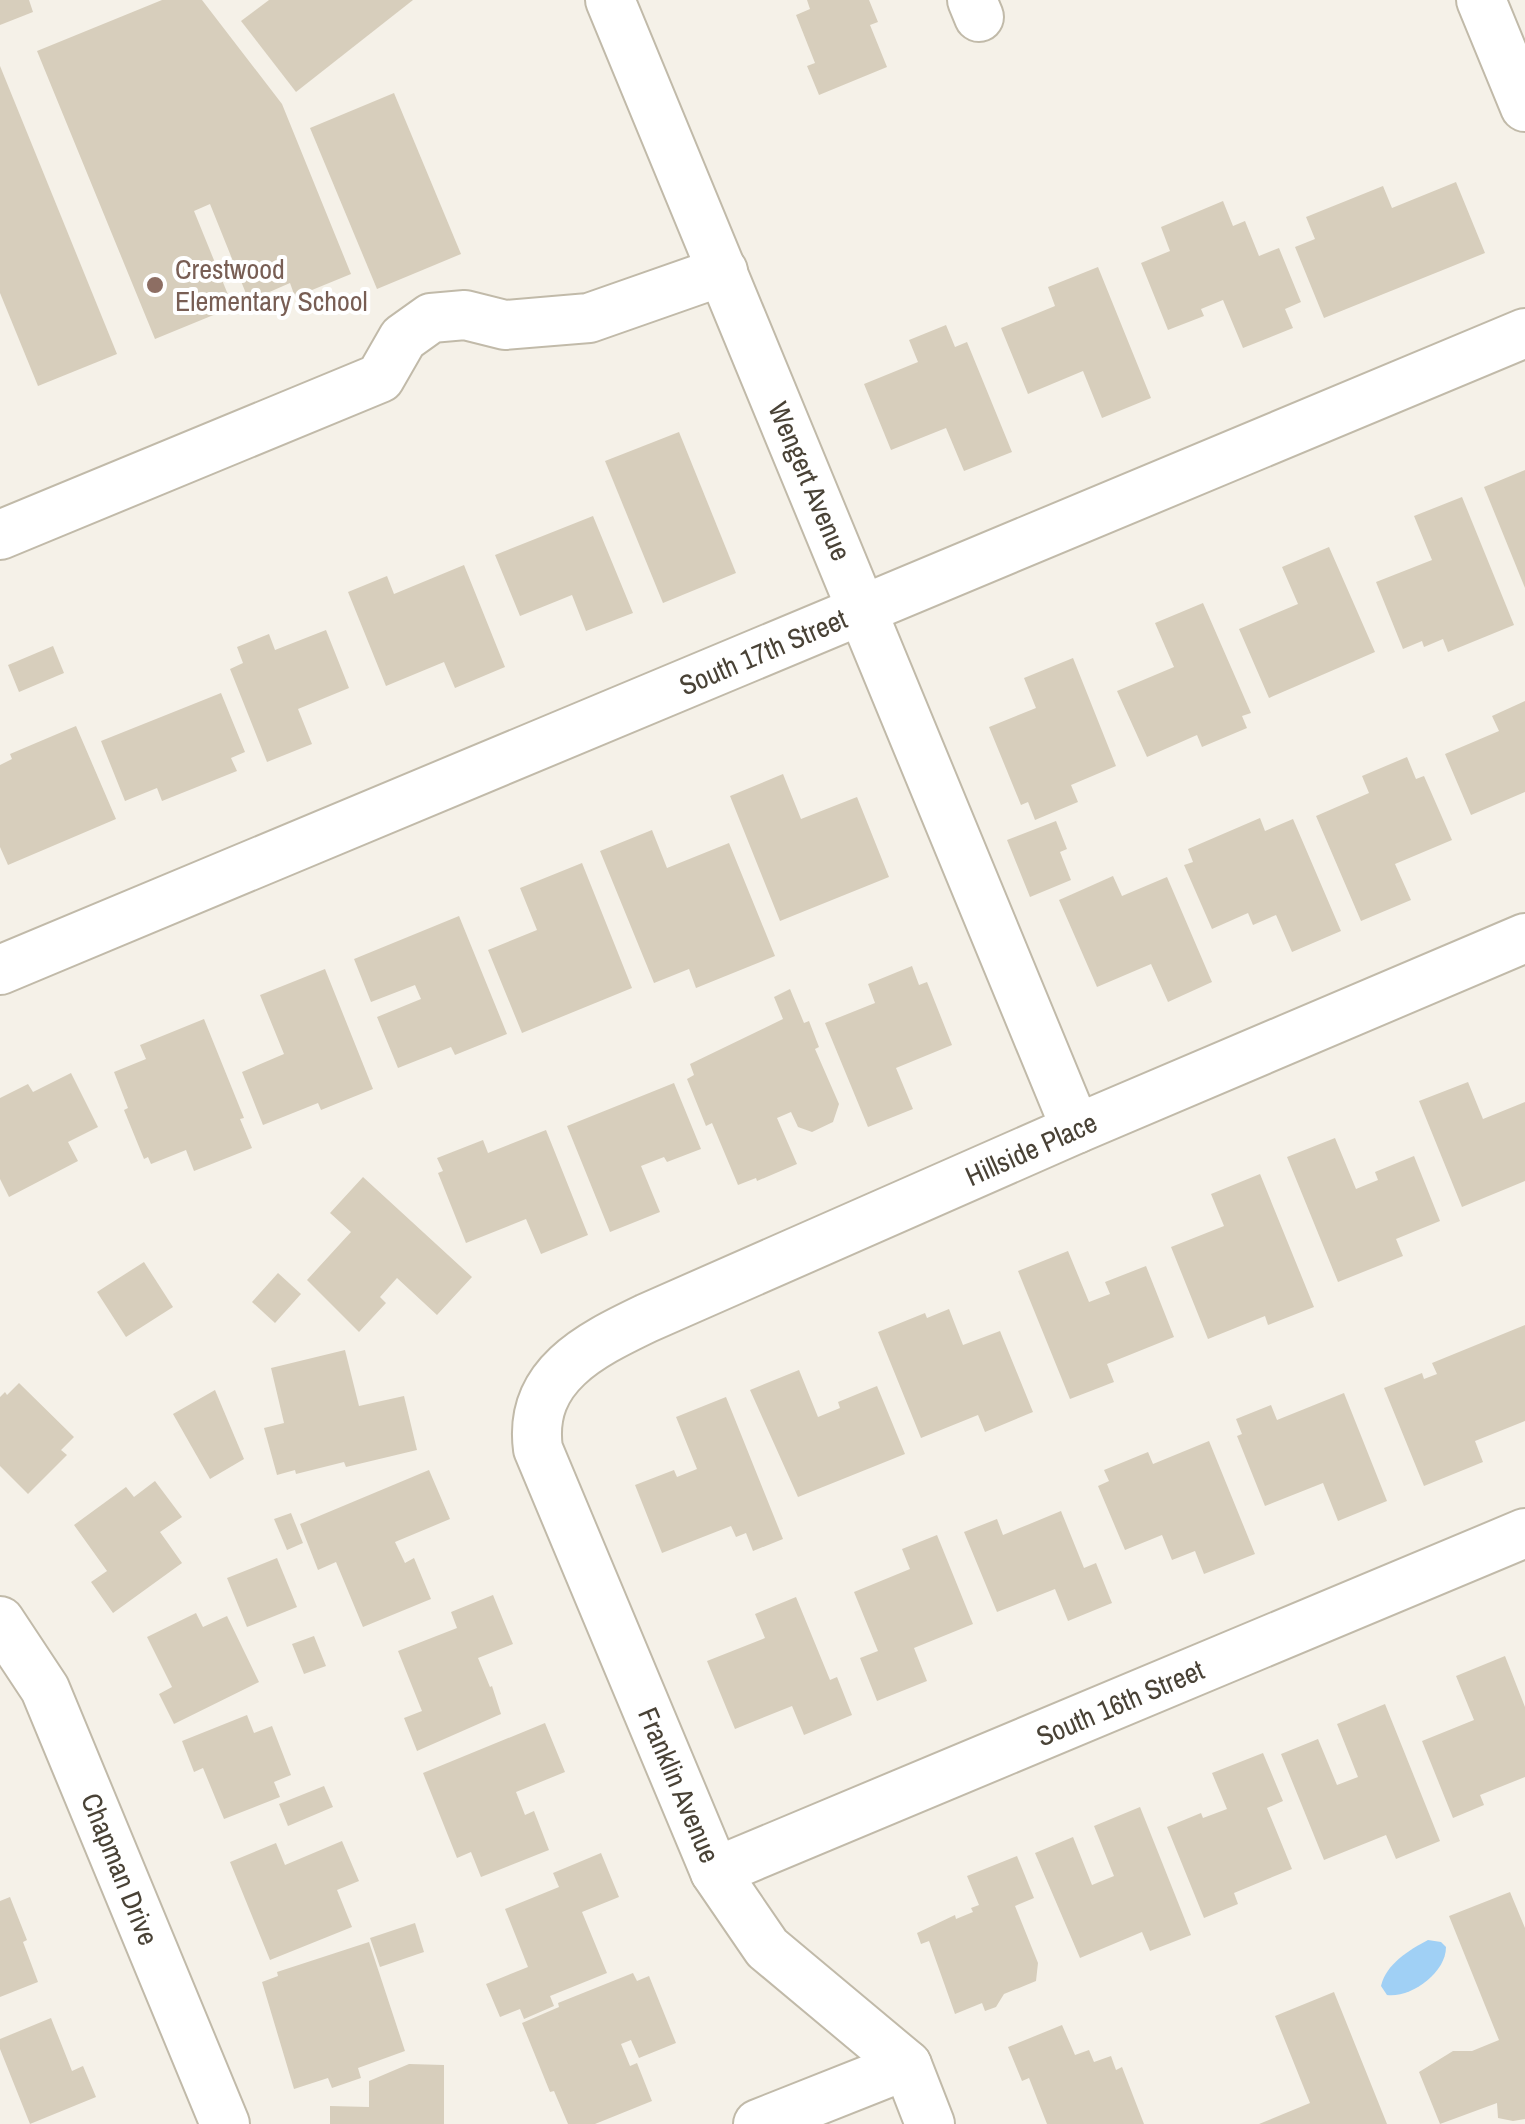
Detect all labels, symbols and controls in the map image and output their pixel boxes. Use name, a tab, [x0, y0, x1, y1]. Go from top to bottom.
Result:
place label: Crestwood Elementary School	[175, 250, 368, 320]
marker: Crestwood Elementary School	[144, 274, 166, 296]
street label: Wengert Avenue	[759, 396, 861, 566]
street label: South 17th Street	[673, 600, 853, 704]
street label: Hillside Place	[959, 1103, 1103, 1195]
street label: South 16th Street	[1030, 1651, 1210, 1755]
street label: Franklin Avenue	[629, 1701, 729, 1869]
street label: Chapman Drive	[72, 1787, 168, 1951]

